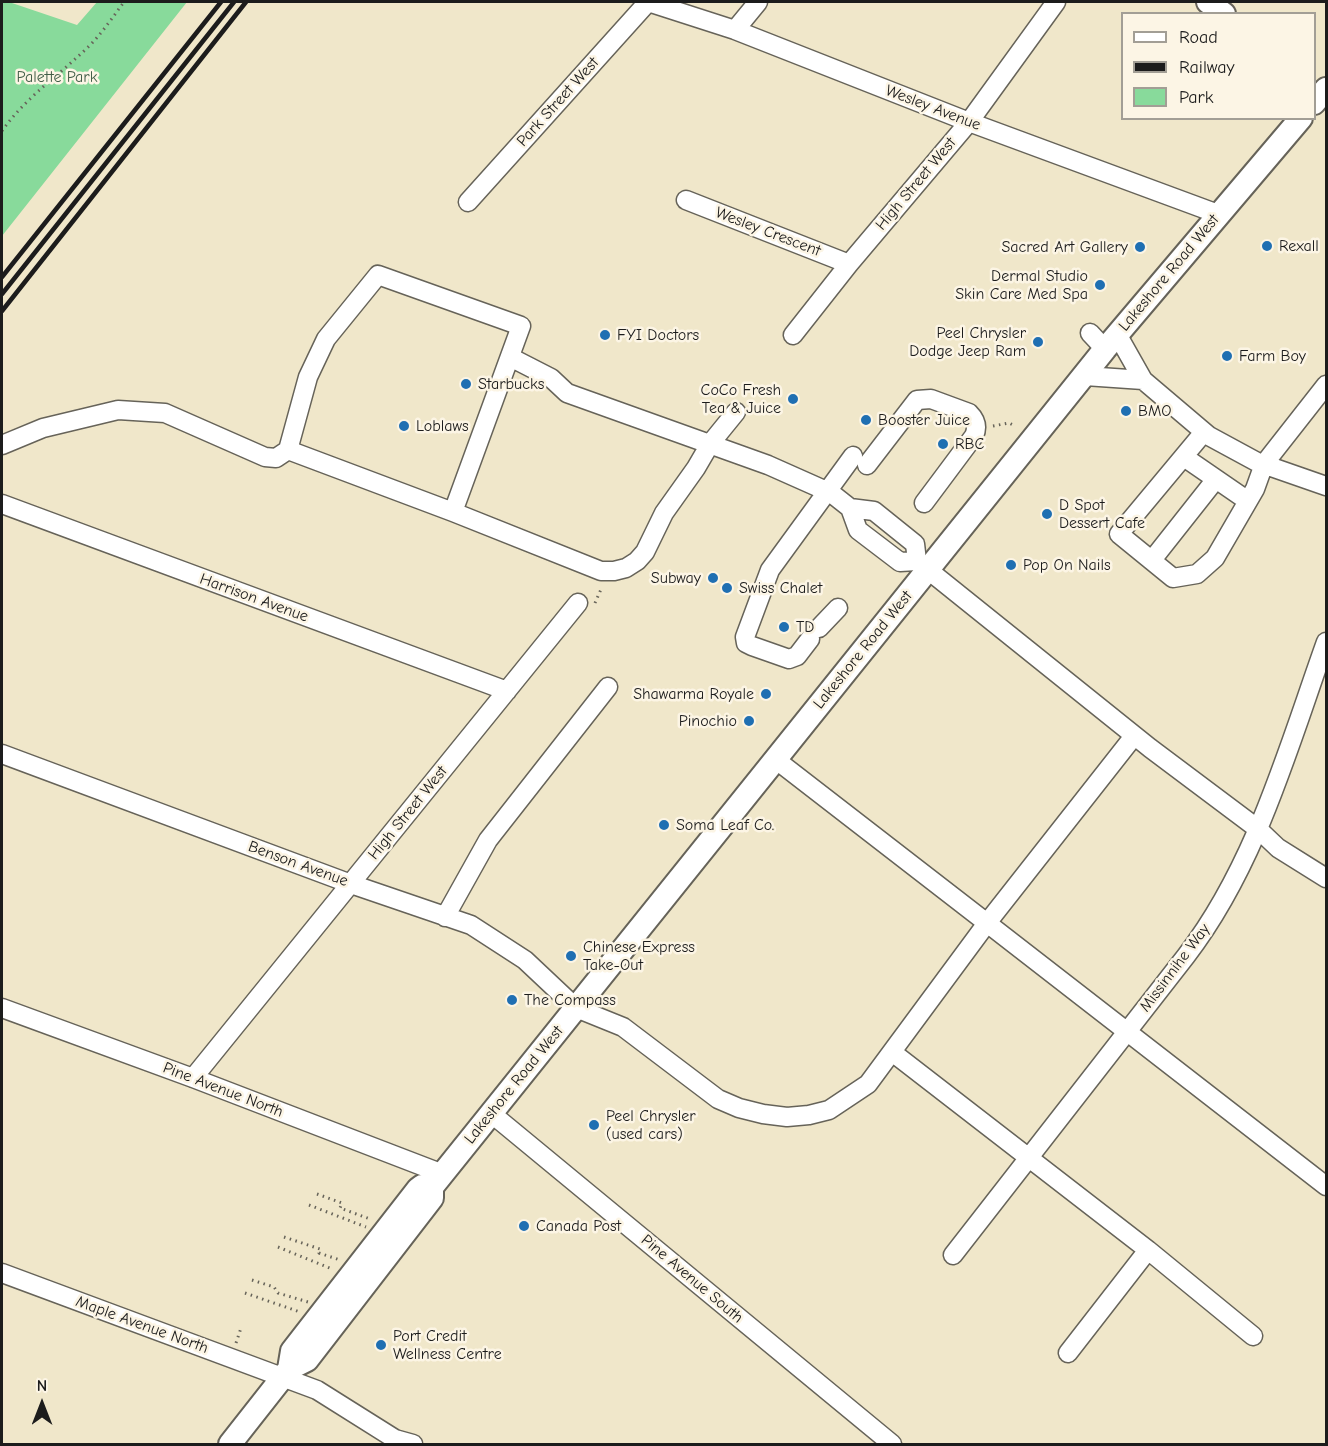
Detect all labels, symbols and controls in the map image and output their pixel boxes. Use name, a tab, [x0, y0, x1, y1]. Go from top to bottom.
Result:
legend	[1121, 12, 1316, 120]
text: Road	[1179, 27, 1218, 48]
street label: Park Street West	[513, 53, 603, 151]
text: Railway	[1179, 57, 1235, 78]
park label: Palette Park	[17, 67, 97, 87]
street label: Wesley Avenue	[883, 81, 983, 135]
text: Park	[1179, 87, 1213, 108]
street label: High Street West	[872, 134, 960, 234]
street label: Wesley Crescent	[713, 203, 823, 261]
street label: Lakeshore Road West	[1115, 211, 1223, 335]
place label: Rexall	[1279, 236, 1319, 256]
place label: Sacred Art Gallery	[1002, 237, 1128, 257]
marker: Rexall	[1260, 239, 1274, 253]
marker: Sacred Art Gallery	[1133, 240, 1147, 254]
place label: Dermal Studio Skin Care Med Spa	[955, 266, 1088, 304]
marker: Dermal Studio Skin Care Med Spa	[1093, 278, 1107, 292]
place label: Peel Chrysler Dodge Jeep Ram	[909, 323, 1026, 361]
place label: FYI Doctors	[617, 325, 699, 345]
marker: FYI Doctors	[598, 328, 612, 342]
marker: Peel Chrysler Dodge Jeep Ram	[1031, 335, 1045, 349]
place label: Farm Boy	[1239, 346, 1306, 366]
marker: Farm Boy	[1220, 349, 1234, 363]
place label: Starbucks	[478, 374, 544, 394]
marker: Starbucks	[459, 377, 473, 391]
place label: CoCo Fresh Tea & Juice	[701, 380, 781, 418]
marker: CoCo Fresh Tea & Juice	[786, 392, 800, 406]
place label: BMO	[1138, 401, 1172, 421]
marker: BMO	[1119, 404, 1133, 418]
place label: Booster Juice	[878, 410, 970, 430]
marker: Booster Juice	[859, 413, 873, 427]
place label: Loblaws	[416, 416, 469, 436]
marker: Loblaws	[397, 419, 411, 433]
place label: RBC	[955, 434, 984, 454]
marker: RBC	[936, 437, 950, 451]
place label: D Spot Dessert Cafe	[1059, 495, 1145, 533]
marker: D Spot Dessert Cafe	[1040, 507, 1054, 521]
place label: Pop On Nails	[1023, 555, 1111, 575]
marker: Pop On Nails	[1004, 558, 1018, 572]
place label: Subway	[651, 568, 701, 588]
street label: Harrison Avenue	[197, 569, 311, 627]
marker: Subway	[706, 571, 720, 585]
place label: Swiss Chalet	[739, 578, 822, 598]
marker: Swiss Chalet	[720, 581, 734, 595]
street label: Lakeshore Road West	[809, 587, 917, 713]
place label: TD	[796, 617, 814, 637]
marker: TD	[777, 620, 791, 634]
place label: Shawarma Royale	[633, 684, 754, 704]
marker: Shawarma Royale	[759, 687, 773, 701]
place label: Pinochio	[679, 711, 737, 731]
marker: Pinochio	[742, 714, 756, 728]
street label: High Street West	[364, 762, 452, 864]
place label: Soma Leaf Co.	[676, 815, 774, 835]
marker: Soma Leaf Co.	[657, 818, 671, 832]
street label: Benson Avenue	[245, 837, 351, 891]
street label: Missinnihe Way	[1136, 920, 1214, 1016]
place label: Chinese Express Take-Out	[583, 937, 695, 975]
marker: Chinese Express Take-Out	[564, 949, 578, 963]
place label: The Compass	[524, 990, 616, 1010]
marker: The Compass	[505, 993, 519, 1007]
street label: Lakeshore Road West	[460, 1022, 568, 1148]
street label: Pine Avenue North	[160, 1058, 286, 1122]
place label: Peel Chrysler (used cars)	[606, 1106, 696, 1144]
marker: Peel Chrysler (used cars)	[587, 1118, 601, 1132]
place label: Canada Post	[536, 1216, 621, 1236]
marker: Canada Post	[517, 1219, 531, 1233]
street label: Pine Avenue South	[637, 1231, 747, 1327]
street label: Maple Avenue North	[73, 1292, 211, 1358]
place label: Port Credit Wellness Centre	[393, 1326, 502, 1364]
marker: Port Credit Wellness Centre	[374, 1338, 388, 1352]
north arrow	[12, 1374, 72, 1434]
text: N	[37, 1377, 47, 1395]

